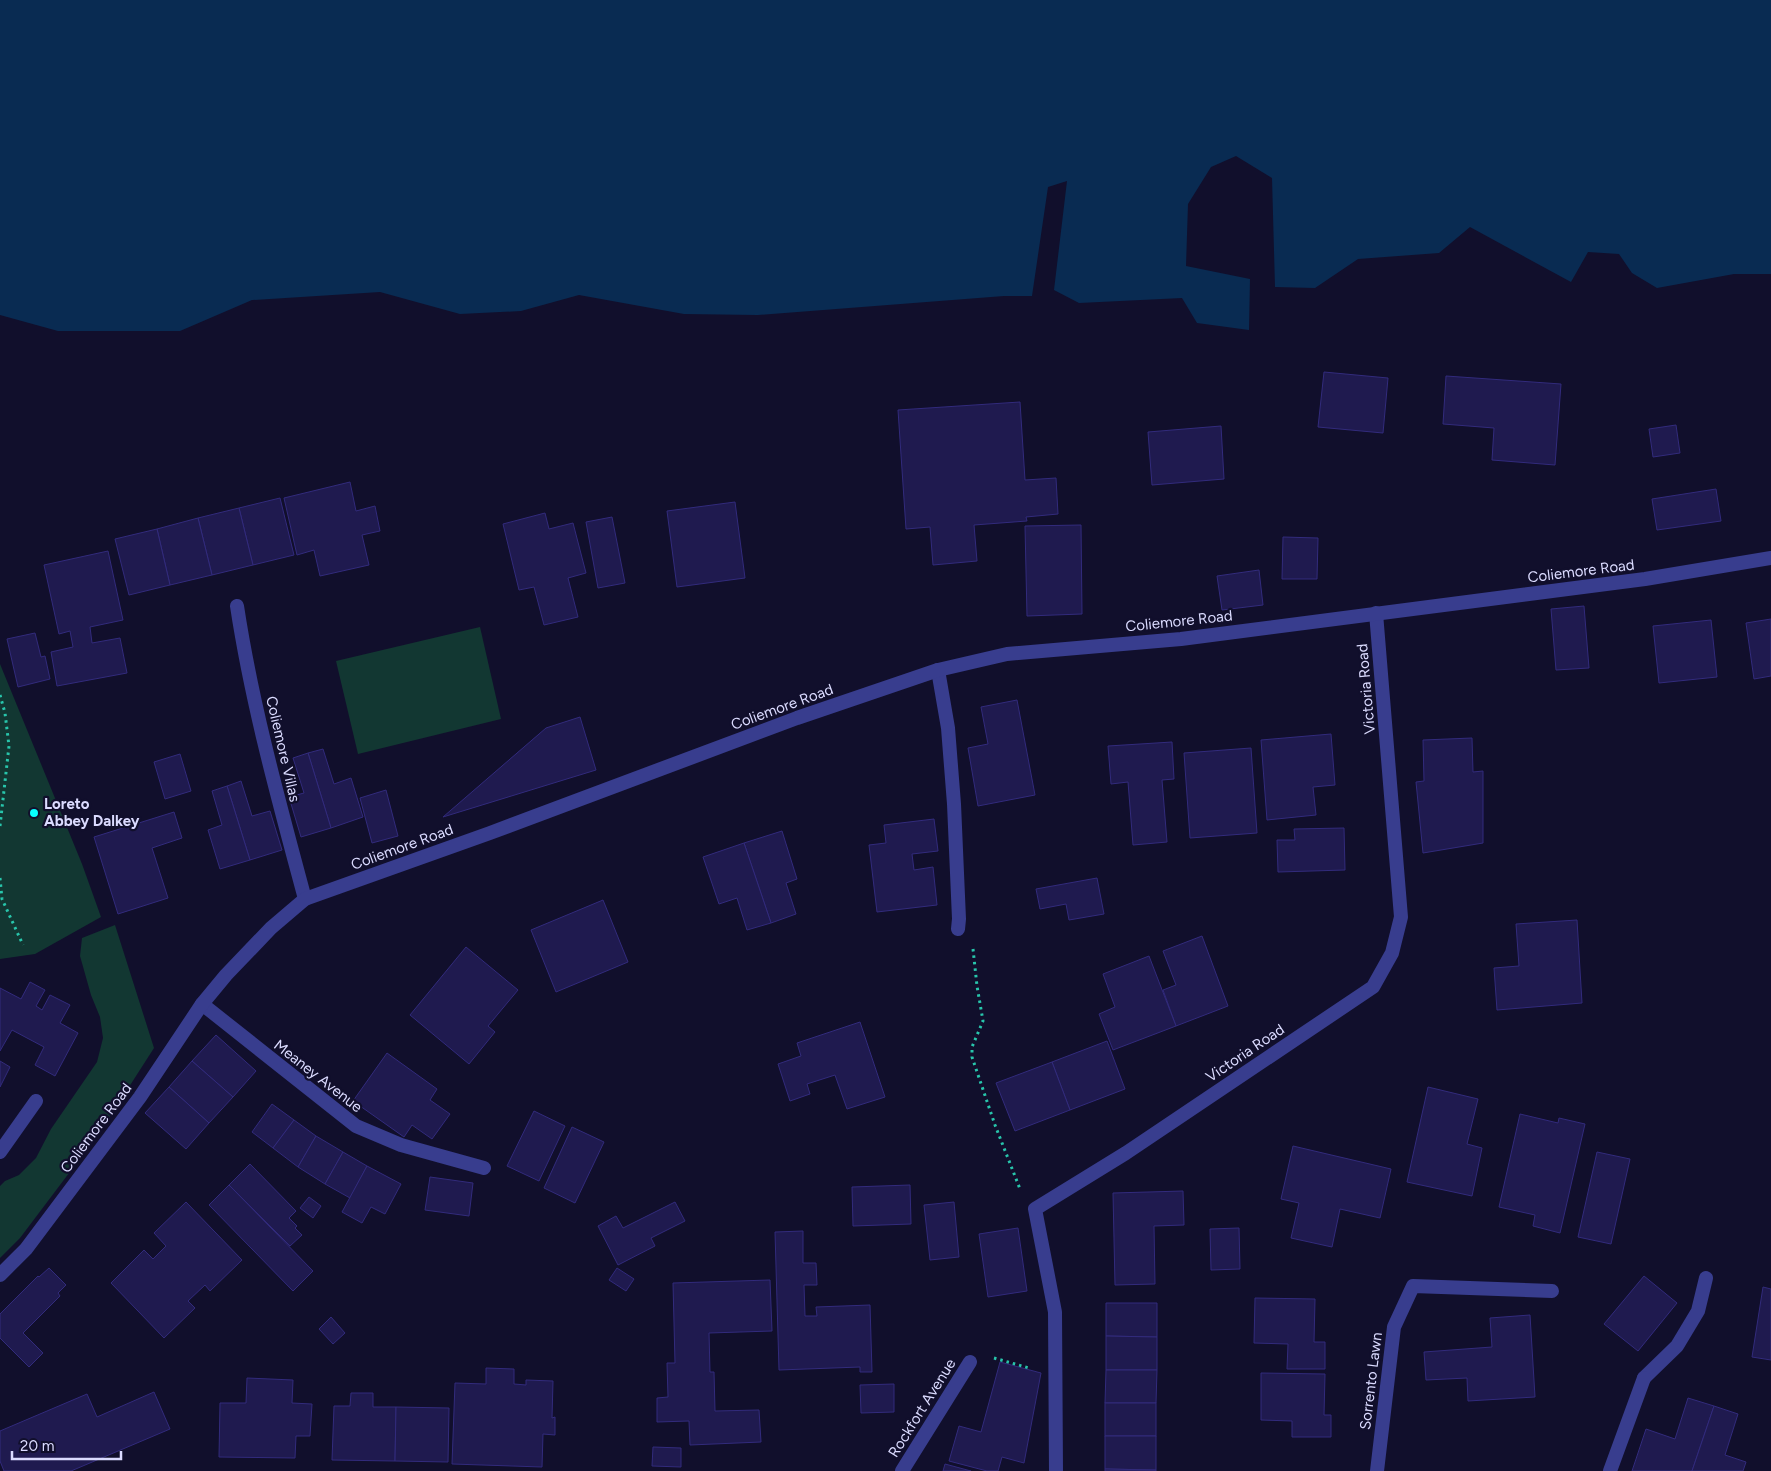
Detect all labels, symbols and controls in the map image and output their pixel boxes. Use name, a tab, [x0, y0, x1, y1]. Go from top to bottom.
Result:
street label: Coliemore Road	[1527, 556, 1635, 586]
street label: Coliemore Road	[1125, 606, 1233, 636]
street label: Victoria Road	[1353, 643, 1379, 735]
street label: Coliemore Road	[728, 680, 836, 734]
street label: Coliemore Villas	[262, 694, 304, 804]
place label: Loreto Abbey Dalkey	[44, 795, 140, 830]
marker: Loreto Abbey Dalkey	[28, 807, 40, 819]
street label: Coliemore Road	[348, 820, 456, 874]
street label: Victoria Road	[1202, 1020, 1288, 1086]
street label: Meaney Avenue	[270, 1036, 366, 1116]
street label: Coliemore Road	[56, 1080, 136, 1176]
street label: Sorrento Lawn	[1356, 1331, 1386, 1431]
street label: Rockfort Avenue	[884, 1355, 960, 1461]
scale bar	[12, 1428, 121, 1460]
text: 20 m	[20, 1437, 54, 1455]

